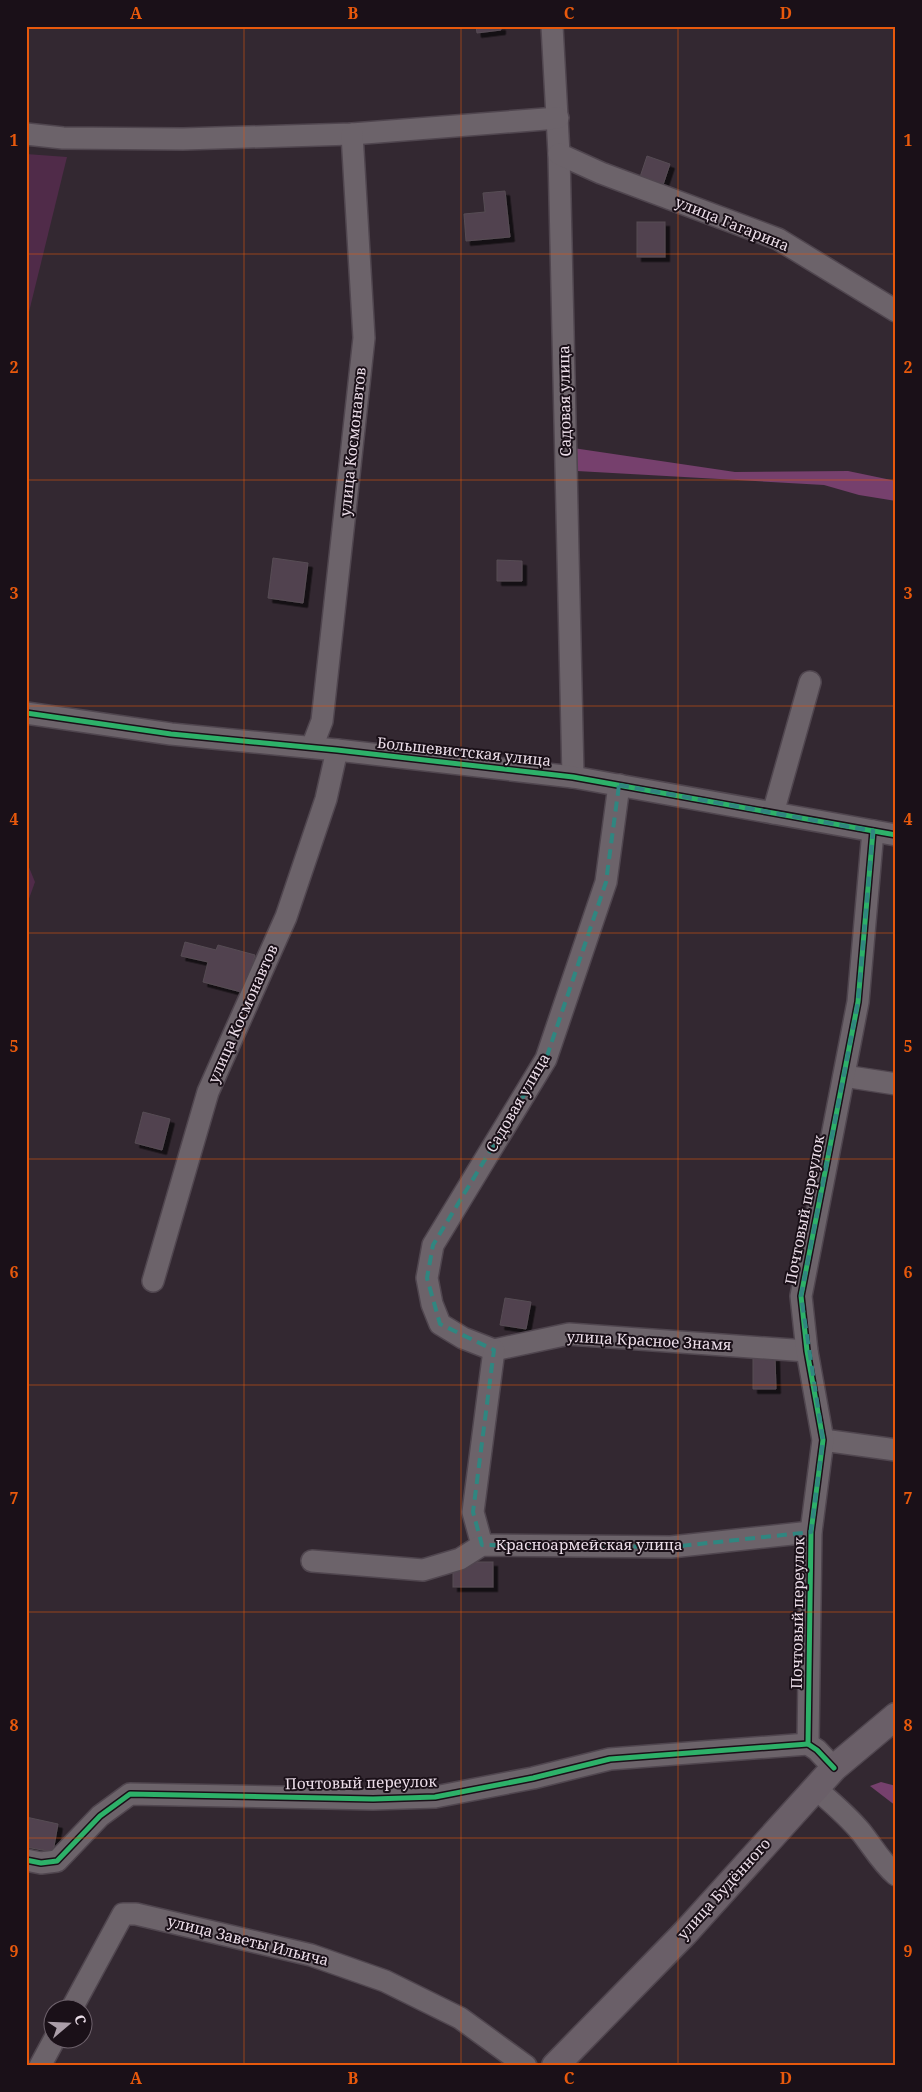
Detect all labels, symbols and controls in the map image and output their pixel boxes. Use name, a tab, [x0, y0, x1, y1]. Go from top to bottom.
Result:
text: A	[130, 2, 143, 24]
text: B	[348, 2, 359, 24]
text: C	[564, 2, 575, 24]
text: D	[780, 2, 792, 24]
text: 1	[9, 129, 19, 151]
text: 1	[903, 129, 913, 151]
street label: улица Гагарина	[672, 191, 792, 255]
street label: Садовая улица	[553, 345, 575, 457]
text: 2	[9, 356, 19, 378]
text: 2	[903, 356, 913, 378]
street label: улица Космонавтов	[334, 366, 370, 517]
text: 3	[9, 582, 19, 604]
text: 3	[903, 582, 913, 604]
street label: Большевистская улица	[376, 732, 552, 770]
text: 4	[9, 808, 19, 830]
text: 4	[903, 808, 913, 830]
street label: улица Космонавтов	[203, 941, 282, 1086]
text: 5	[9, 1035, 19, 1057]
text: 5	[903, 1035, 913, 1057]
street label: Садовая улица	[481, 1049, 554, 1156]
street label: Почтовый переулок	[780, 1133, 828, 1286]
text: 6	[9, 1261, 19, 1283]
text: 6	[903, 1261, 913, 1283]
street label: улица Красное Знамя	[566, 1326, 732, 1354]
text: 7	[9, 1487, 19, 1509]
text: 7	[903, 1487, 913, 1509]
street label: Красноармейская улица	[496, 1534, 682, 1554]
street label: Почтовый переулок	[786, 1537, 808, 1689]
text: 8	[9, 1714, 19, 1736]
text: 8	[903, 1714, 913, 1736]
street label: Почтовый переулок	[285, 1771, 437, 1793]
street label: улица Будённого	[672, 1833, 774, 1943]
street label: улица Заветы Ильича	[165, 1910, 331, 1970]
text: 9	[9, 1940, 19, 1962]
text: 9	[903, 1940, 913, 1962]
north arrow	[42, 2000, 92, 2050]
text: С	[70, 2012, 91, 2027]
text: A	[130, 2067, 143, 2089]
text: B	[348, 2067, 359, 2089]
text: C	[564, 2067, 575, 2089]
text: D	[780, 2067, 792, 2089]

